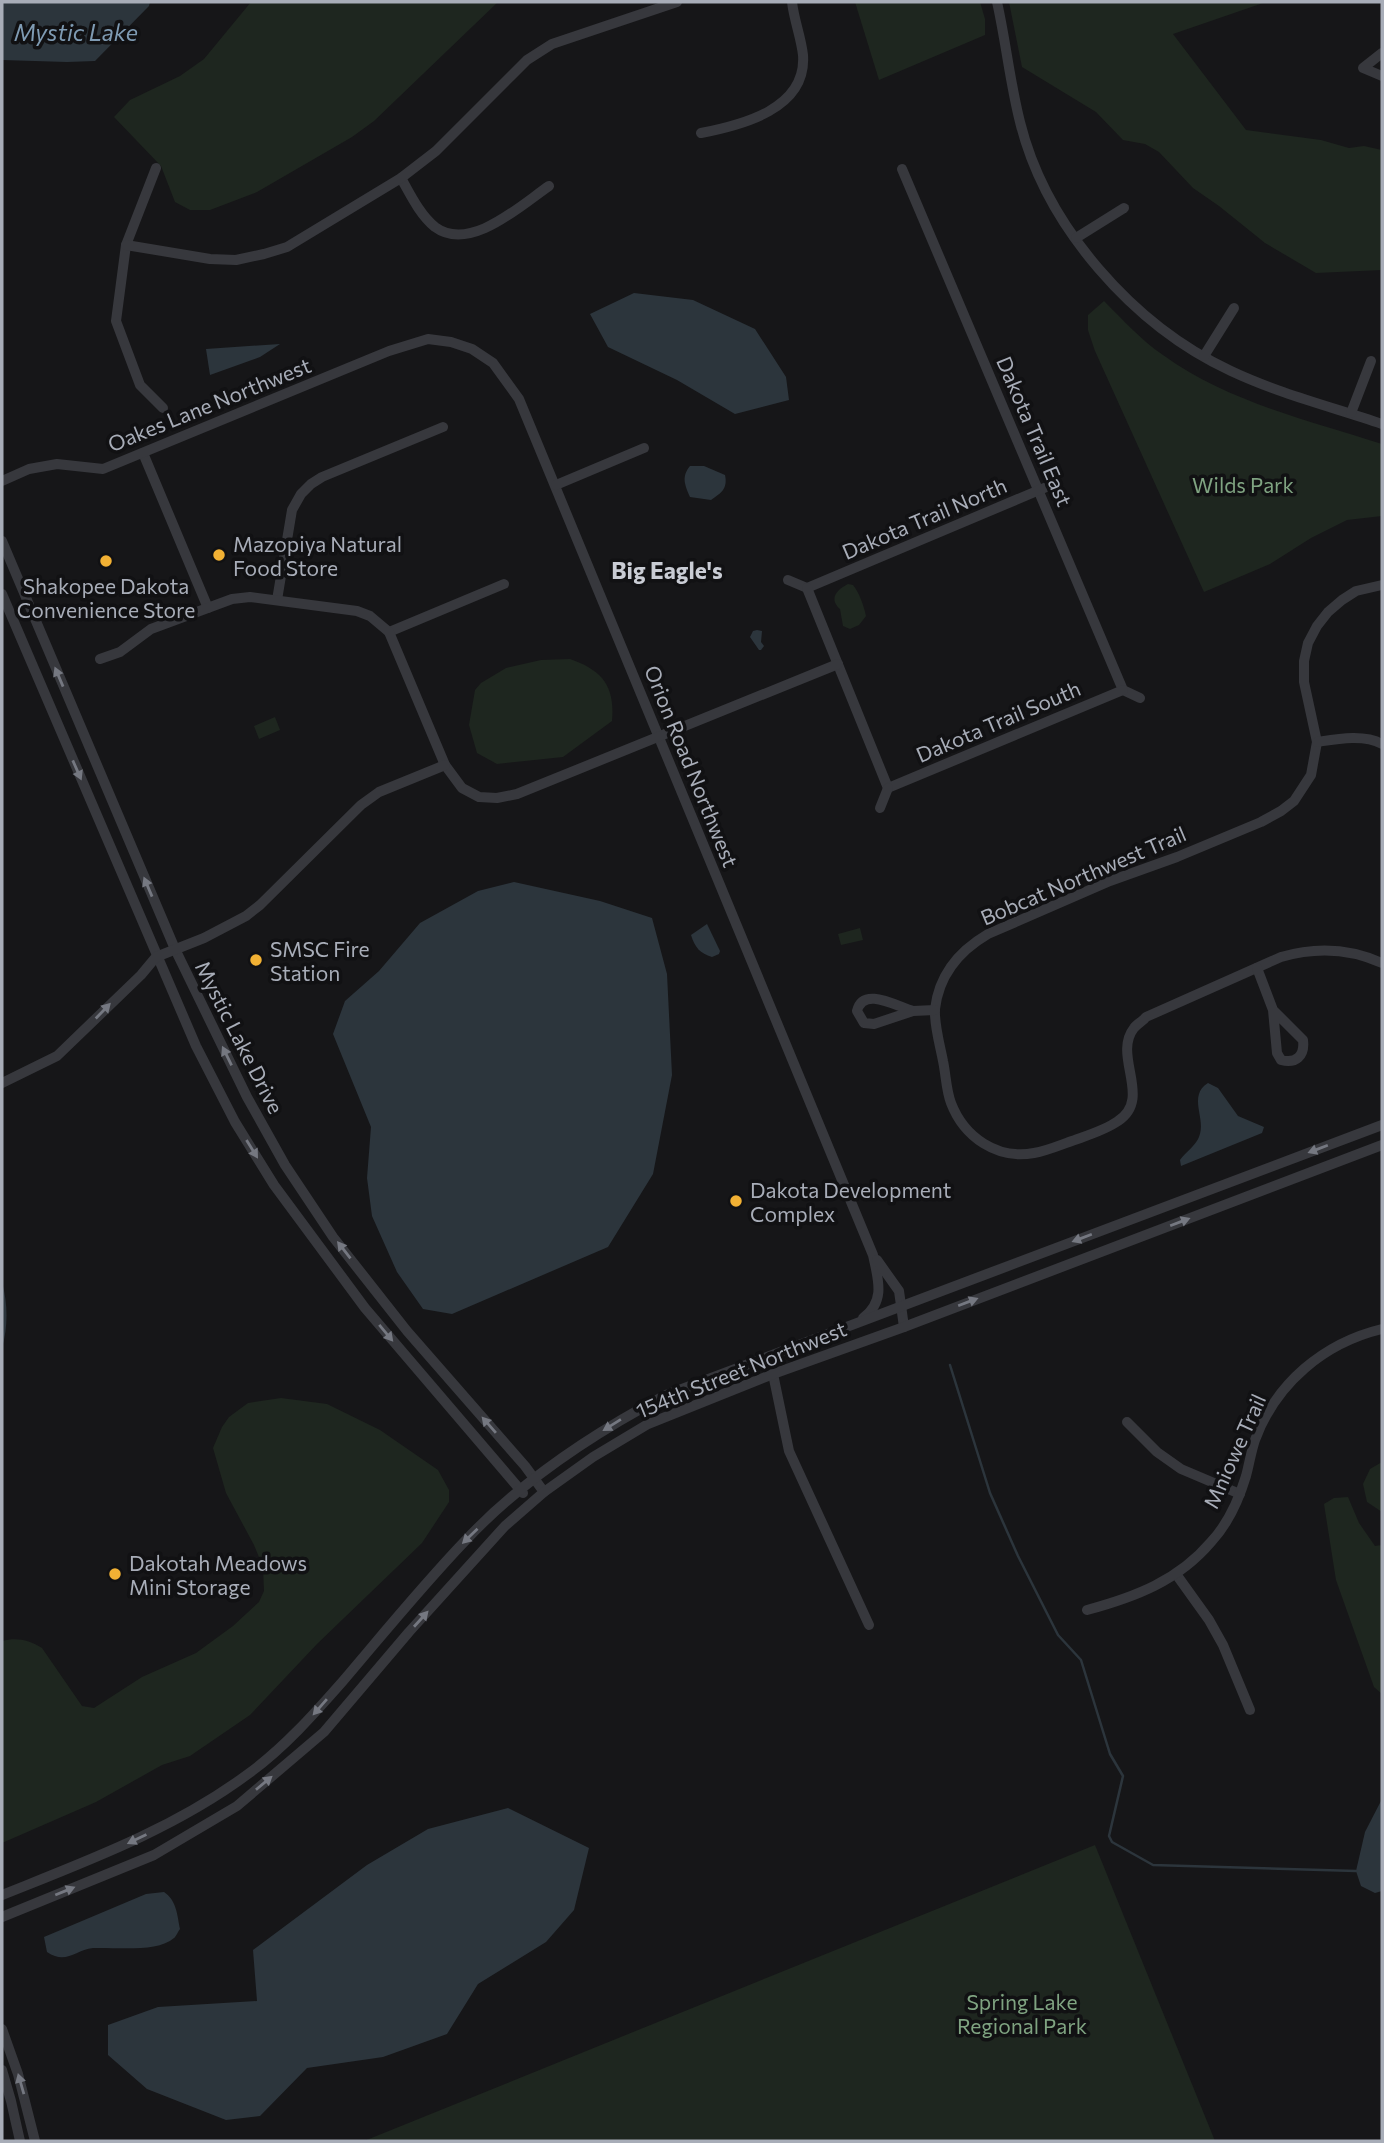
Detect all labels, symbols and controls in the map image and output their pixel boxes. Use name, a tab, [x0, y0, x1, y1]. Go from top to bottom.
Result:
water label: Mystic Lake	[14, 18, 138, 46]
street label: Oakes Lane Northwest	[104, 352, 314, 456]
street label: Dakota Trail East	[992, 352, 1078, 510]
street label: Dakota Trail North	[838, 472, 1010, 564]
park label: Wilds Park	[1192, 472, 1294, 497]
place label: Mazopiya Natural Food Store	[233, 531, 402, 580]
marker: Mazopiya Natural Food Store	[211, 547, 227, 563]
marker: Shakopee Dakota Convenience Store	[98, 553, 114, 569]
district label: Big Eagle's	[611, 556, 723, 584]
place label: Shakopee Dakota Convenience Store	[17, 573, 195, 622]
street label: Orion Road Northwest	[640, 661, 744, 871]
one-way arrow	[54, 666, 65, 687]
street label: Dakota Trail South	[912, 675, 1084, 767]
one-way arrow	[72, 759, 83, 780]
street label: Bobcat Northwest Trail	[976, 820, 1190, 930]
one-way arrow	[143, 876, 154, 897]
place label: SMSC Fire Station	[270, 936, 370, 985]
marker: SMSC Fire Station	[248, 952, 264, 968]
street label: Mystic Lake Drive	[191, 957, 289, 1117]
one-way arrow	[95, 1003, 111, 1020]
one-way arrow	[221, 1046, 232, 1066]
one-way arrow	[246, 1140, 259, 1159]
one-way arrow	[1308, 1144, 1329, 1155]
place label: Dakota Development Complex	[750, 1177, 951, 1226]
marker: Dakota Development Complex	[728, 1193, 744, 1209]
one-way arrow	[1170, 1216, 1191, 1227]
one-way arrow	[1072, 1233, 1093, 1244]
one-way arrow	[336, 1242, 351, 1260]
one-way arrow	[957, 1297, 978, 1308]
street label: 154th Street Northwest	[632, 1315, 850, 1423]
one-way arrow	[378, 1324, 394, 1342]
street label: Mniowe Trail	[1198, 1390, 1270, 1512]
one-way arrow	[481, 1416, 497, 1434]
one-way arrow	[602, 1418, 621, 1431]
one-way arrow	[462, 1527, 479, 1543]
place label: Dakotah Meadows Mini Storage	[129, 1550, 307, 1599]
marker: Dakotah Meadows Mini Storage	[107, 1566, 123, 1582]
one-way arrow	[412, 1611, 428, 1628]
one-way arrow	[313, 1698, 328, 1715]
one-way arrow	[255, 1776, 272, 1791]
one-way arrow	[127, 1834, 147, 1845]
one-way arrow	[55, 1885, 76, 1896]
park label: Spring Lake Regional Park	[957, 1989, 1087, 2038]
one-way arrow	[16, 2073, 26, 2094]

